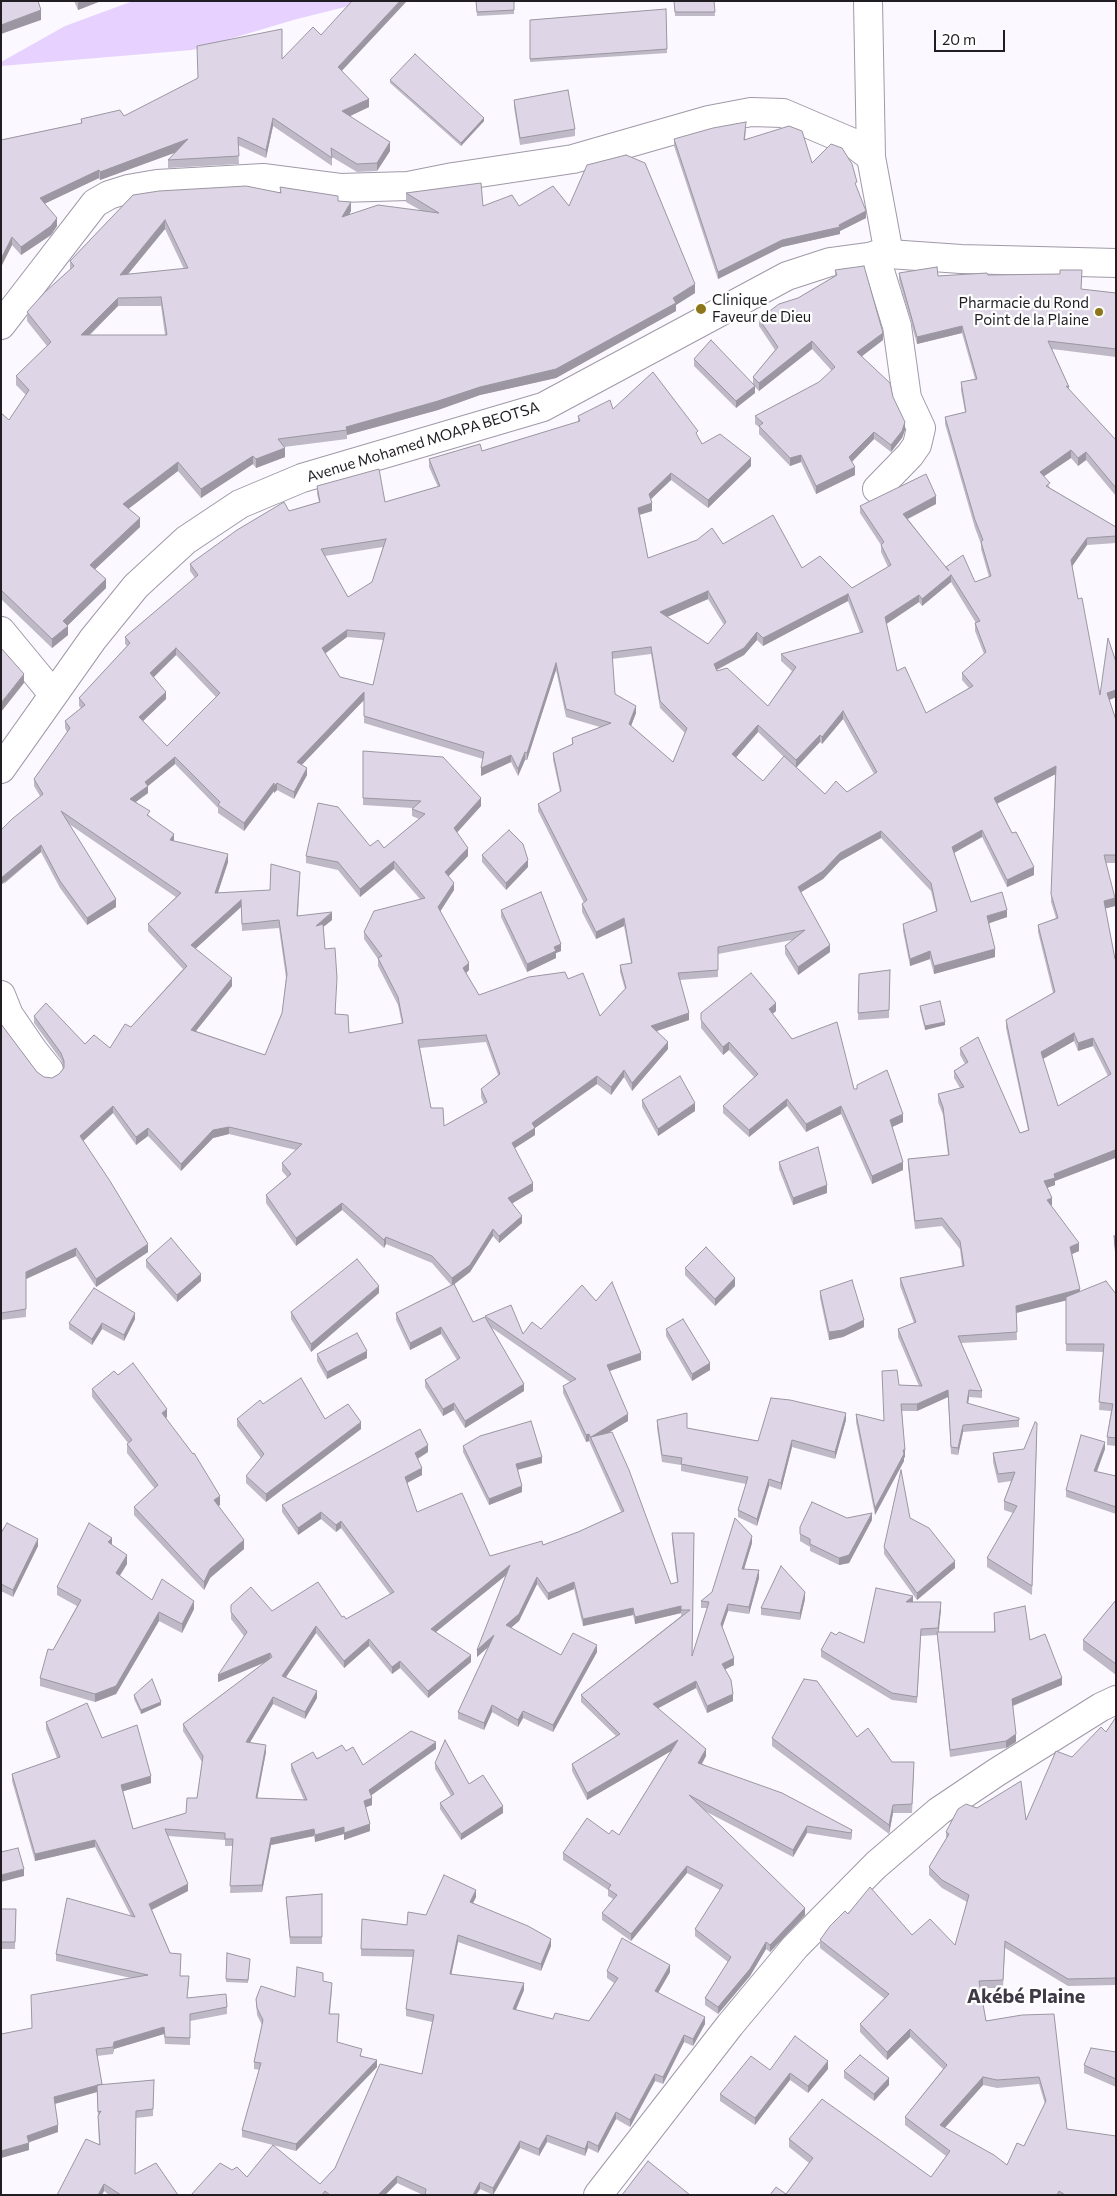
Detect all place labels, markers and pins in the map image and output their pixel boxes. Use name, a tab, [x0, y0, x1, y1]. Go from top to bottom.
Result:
place label: Clinique Faveur de Dieu	[712, 291, 811, 326]
place label: Pharmacie du Rond Point de la Plaine	[958, 294, 1089, 329]
marker: Clinique Faveur de Dieu	[694, 302, 708, 316]
marker: Pharmacie du Rond Point de la Plaine	[1093, 306, 1105, 318]

